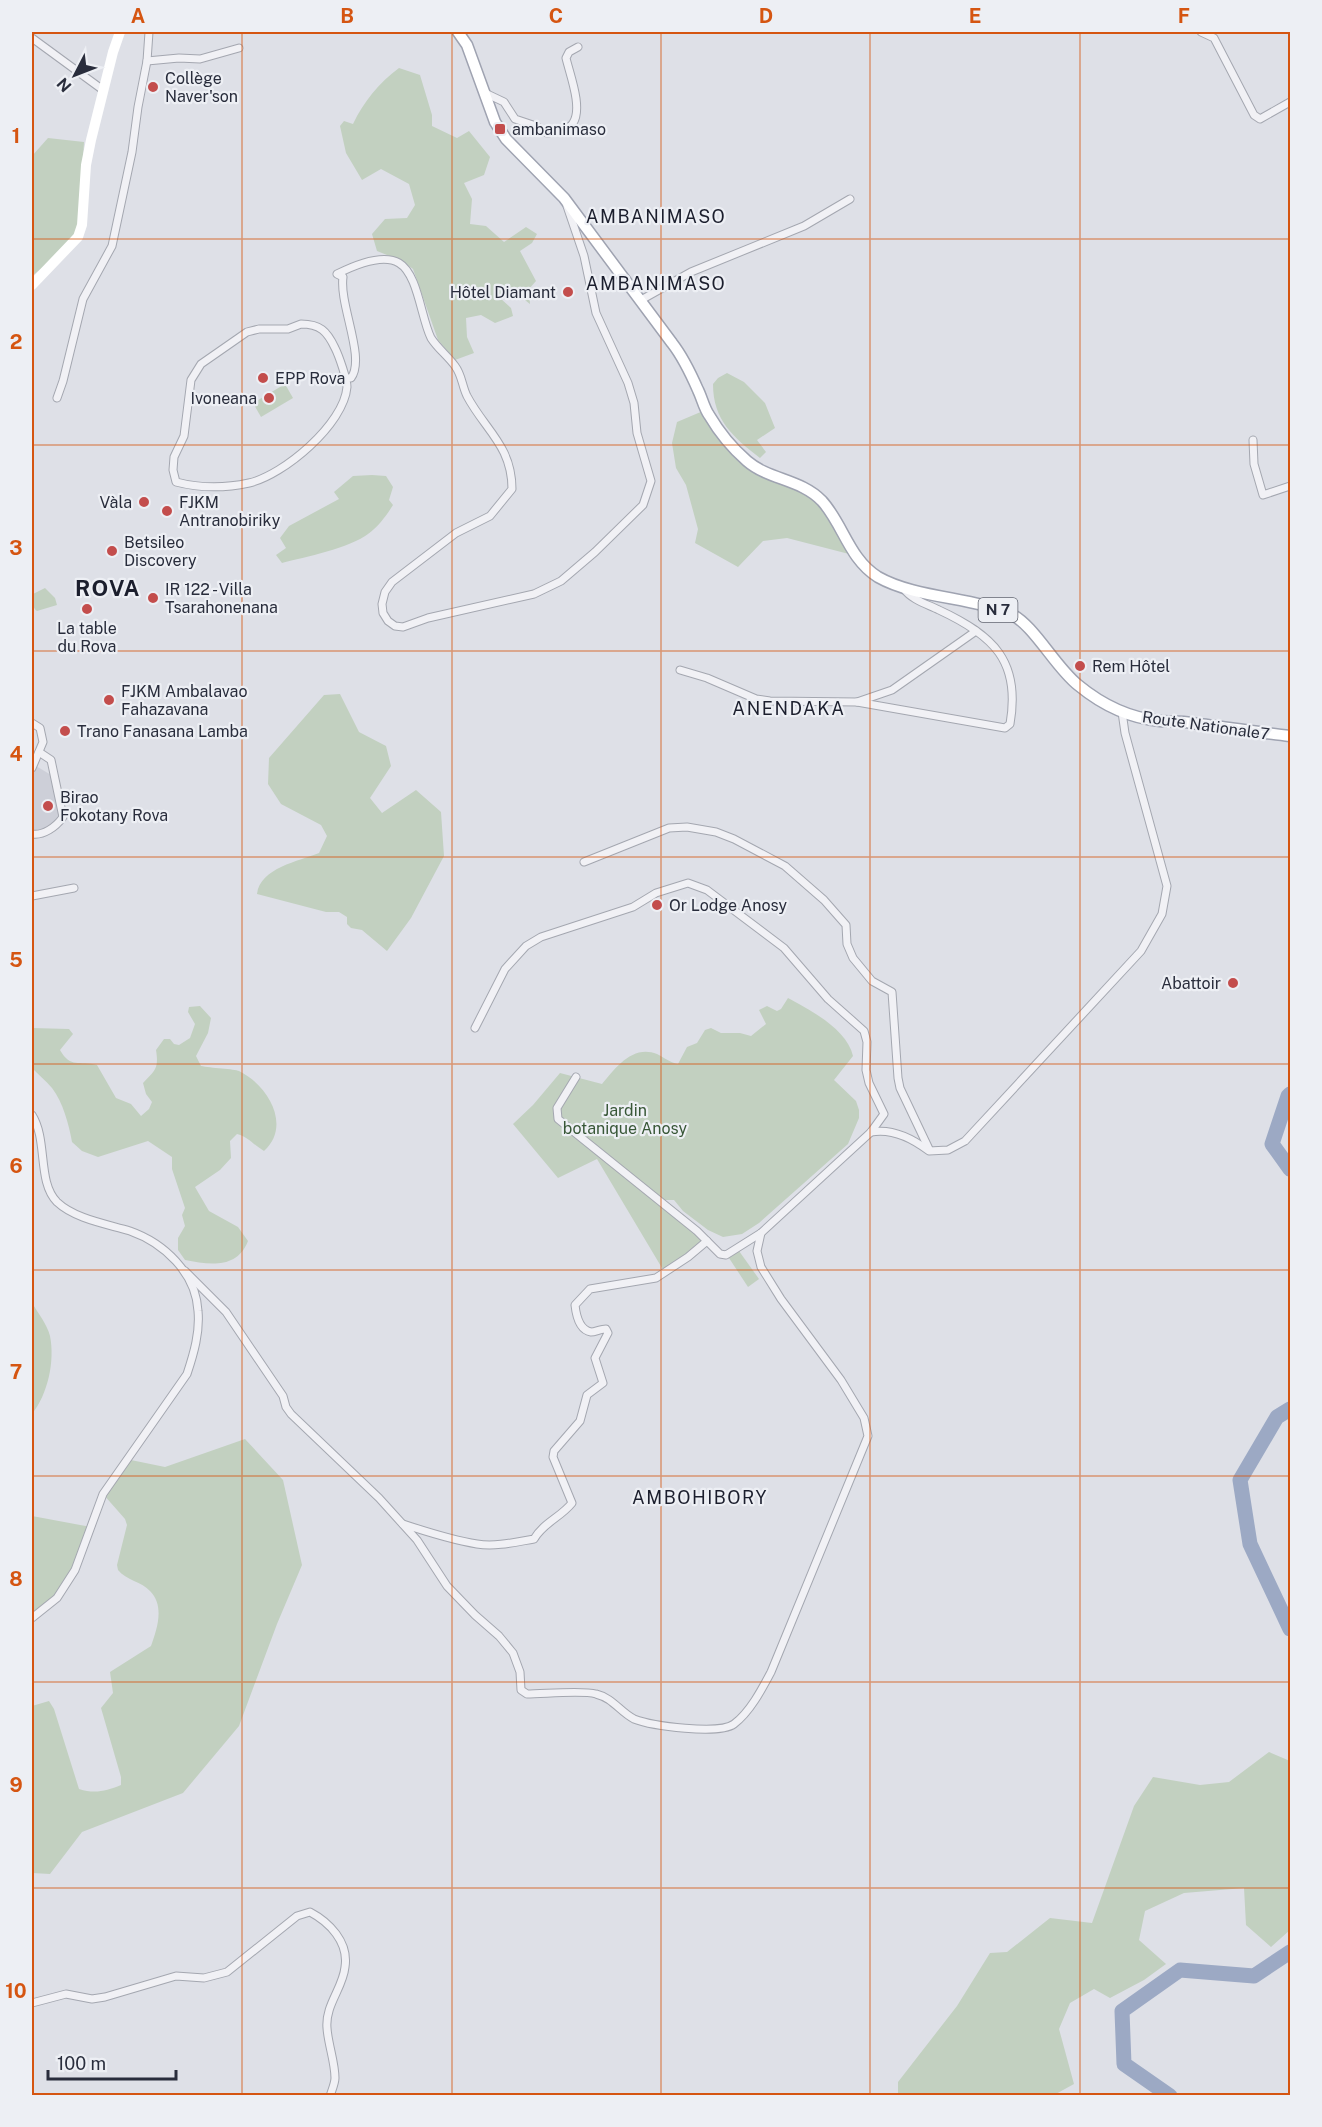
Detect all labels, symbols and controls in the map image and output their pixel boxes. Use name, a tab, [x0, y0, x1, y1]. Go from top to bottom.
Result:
text: A	[131, 4, 145, 28]
text: B	[340, 4, 354, 28]
text: C	[549, 4, 563, 28]
text: D	[759, 4, 773, 28]
text: E	[969, 4, 981, 28]
text: F	[1178, 4, 1190, 28]
north arrow	[45, 45, 105, 105]
place label: Collège Naver'son	[165, 69, 238, 106]
text: N	[53, 74, 75, 96]
marker: Collège Naver'son	[146, 80, 160, 94]
place label: ambanimaso	[512, 120, 606, 139]
marker: ambanimaso	[493, 122, 507, 136]
text: 1	[12, 124, 20, 148]
district label: AMBANIMASO	[586, 206, 726, 227]
district label: AMBANIMASO	[586, 273, 726, 294]
place label: Hôtel Diamant	[450, 283, 556, 302]
marker: Hôtel Diamant	[561, 285, 575, 299]
text: 2	[10, 330, 22, 354]
place label: EPP Rova	[275, 369, 345, 388]
marker: EPP Rova	[256, 371, 270, 385]
place label: Ivoneana	[190, 389, 257, 408]
marker: Ivoneana	[262, 391, 276, 405]
place label: Vàla	[99, 493, 132, 512]
place label: FJKM Antranobiriky	[179, 493, 281, 530]
marker: Vàla	[137, 495, 151, 509]
marker: FJKM Antranobiriky	[160, 504, 174, 518]
place label: Betsileo Discovery	[124, 533, 197, 570]
text: 3	[9, 536, 23, 560]
marker: Betsileo Discovery	[105, 544, 119, 558]
district label: ROVA	[75, 575, 141, 601]
place label: IR 122 - Villa Tsarahonenana	[165, 580, 278, 617]
marker: IR 122 - Villa Tsarahonenana	[146, 591, 160, 605]
road number: N 7	[978, 598, 1018, 622]
marker: La table du Rova	[80, 602, 94, 616]
place label: La table du Rova	[57, 619, 117, 656]
place label: Rem Hôtel	[1092, 657, 1170, 676]
marker: Rem Hôtel	[1073, 659, 1087, 673]
place label: FJKM Ambalavao Fahazavana	[121, 682, 248, 719]
marker: FJKM Ambalavao Fahazavana	[102, 693, 116, 707]
district label: ANENDAKA	[732, 698, 846, 719]
street label: Route Nationale7	[1141, 707, 1271, 744]
place label: Trano Fanasana Lamba	[77, 722, 248, 741]
marker: Trano Fanasana Lamba	[58, 724, 72, 738]
text: 4	[9, 742, 23, 766]
place label: Birao Fokotany Rova	[60, 788, 168, 825]
marker: Birao Fokotany Rova	[41, 799, 55, 813]
place label: Or Lodge Anosy	[669, 896, 787, 915]
marker: Or Lodge Anosy	[650, 898, 664, 912]
text: 5	[9, 948, 23, 972]
place label: Abattoir	[1161, 974, 1221, 993]
marker: Abattoir	[1226, 976, 1240, 990]
park label: Jardin botanique Anosy	[563, 1101, 688, 1138]
text: 6	[9, 1154, 23, 1178]
text: 7	[10, 1360, 22, 1384]
district label: AMBOHIBORY	[632, 1487, 768, 1508]
text: 8	[9, 1567, 23, 1591]
text: 9	[9, 1773, 23, 1797]
text: 10	[5, 1979, 27, 2003]
scale bar	[48, 2043, 176, 2081]
text: 100 m	[57, 2053, 106, 2074]

